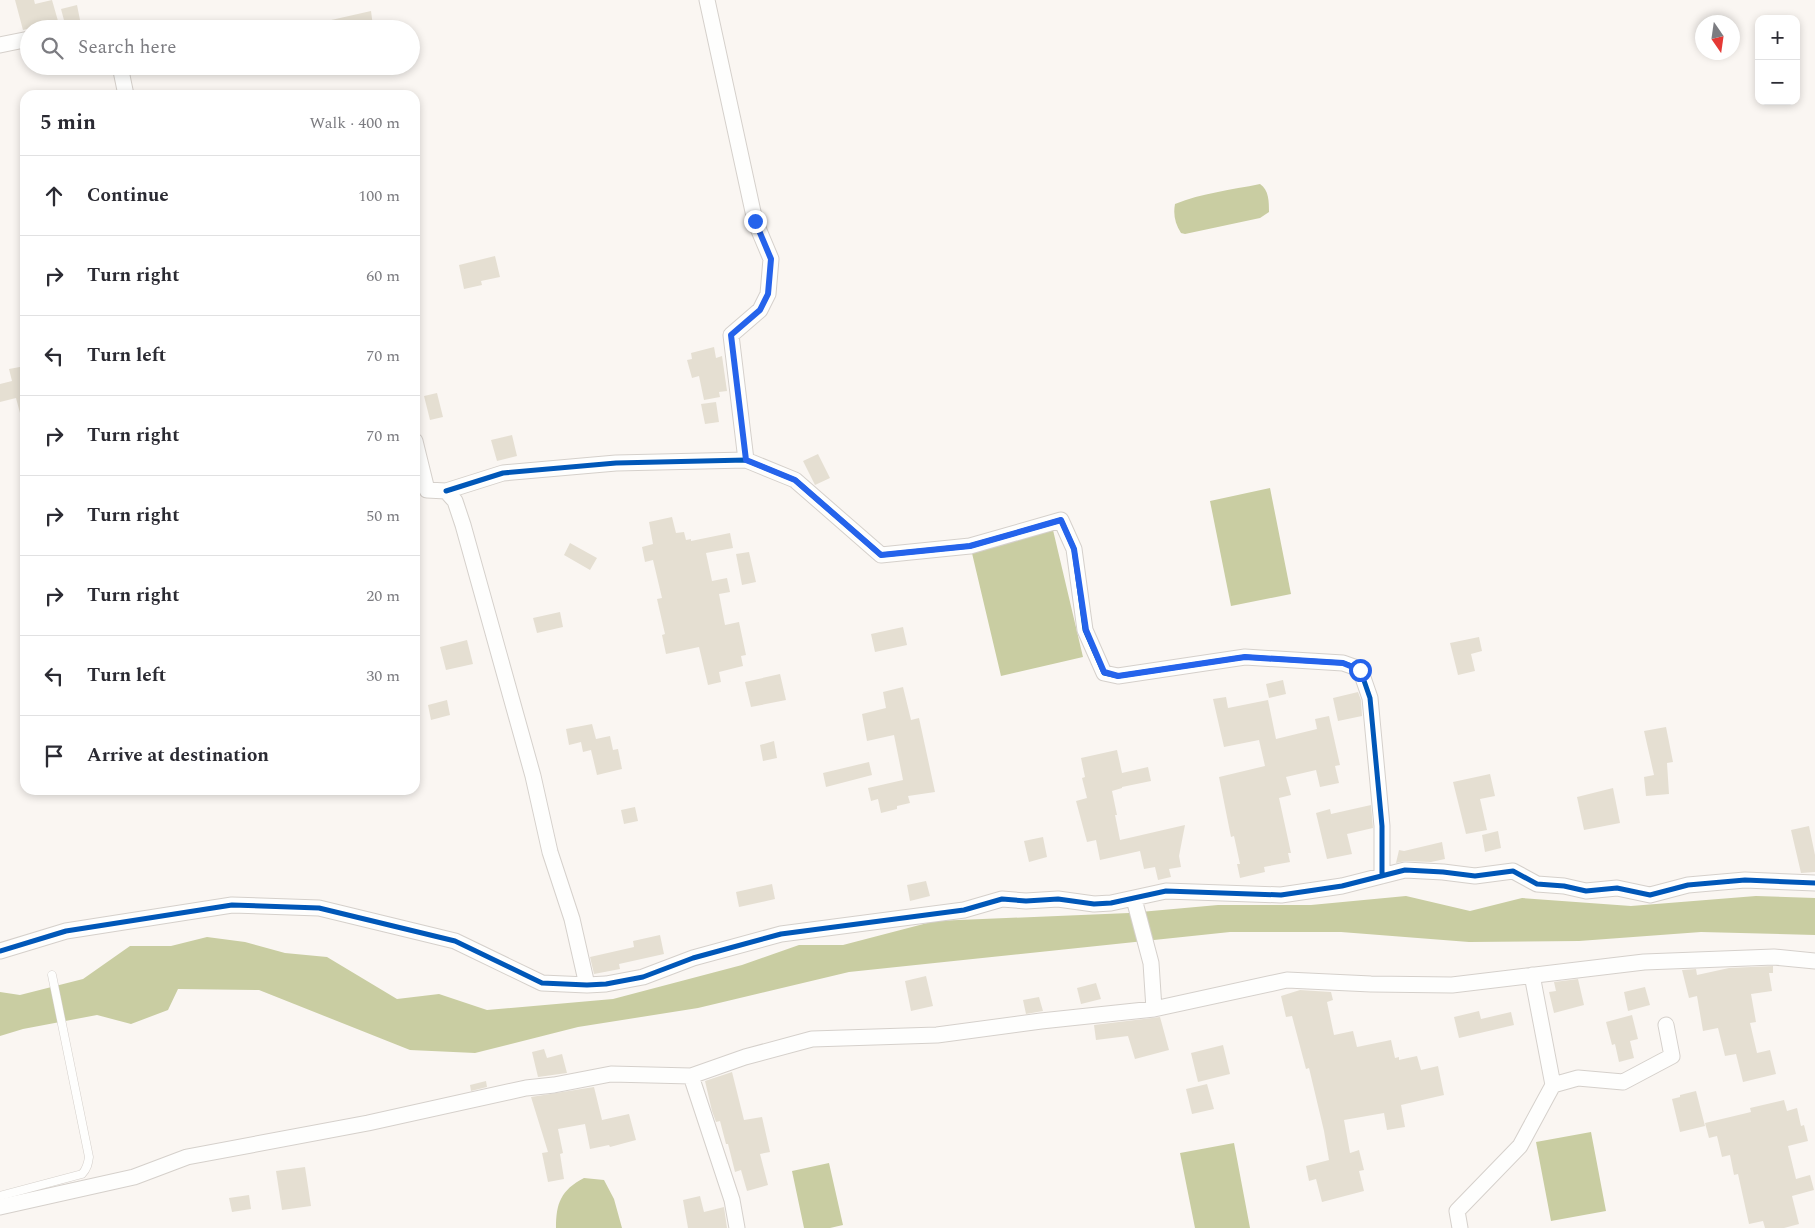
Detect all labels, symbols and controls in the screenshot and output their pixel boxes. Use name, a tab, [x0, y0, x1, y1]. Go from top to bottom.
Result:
north arrow	[1695, 15, 1740, 60]
map controls	[1755, 15, 1800, 105]
button: +	[1755, 15, 1800, 60]
search box	[20, 20, 420, 75]
text: Search here	[78, 33, 177, 62]
icon: search	[38, 34, 66, 62]
button: −	[1755, 60, 1800, 105]
text: 5 min	[40, 107, 96, 139]
text: Walk · 400 m	[309, 111, 400, 135]
text: Continue	[87, 181, 169, 210]
icon: ahead	[40, 182, 68, 210]
text: 100 m	[358, 184, 400, 208]
route end	[744, 210, 767, 233]
text: Turn right	[87, 261, 180, 290]
icon: right	[40, 262, 68, 290]
text: 60 m	[366, 264, 400, 288]
text: Turn left	[87, 341, 166, 370]
icon: left	[40, 342, 68, 370]
text: 70 m	[366, 344, 400, 368]
text: Turn right	[87, 421, 180, 450]
icon: right	[40, 422, 68, 450]
text: 70 m	[366, 424, 400, 448]
text: Turn right	[87, 501, 180, 530]
icon: right	[40, 502, 68, 530]
text: 50 m	[366, 504, 400, 528]
text: Turn right	[87, 581, 180, 610]
icon: right	[40, 582, 68, 610]
text: 20 m	[366, 584, 400, 608]
route start	[1349, 659, 1372, 682]
text: Turn left	[87, 661, 166, 690]
icon: left	[40, 662, 68, 690]
text: 30 m	[366, 664, 400, 688]
text: Arrive at destination	[87, 741, 269, 770]
icon: arrive	[40, 742, 68, 770]

